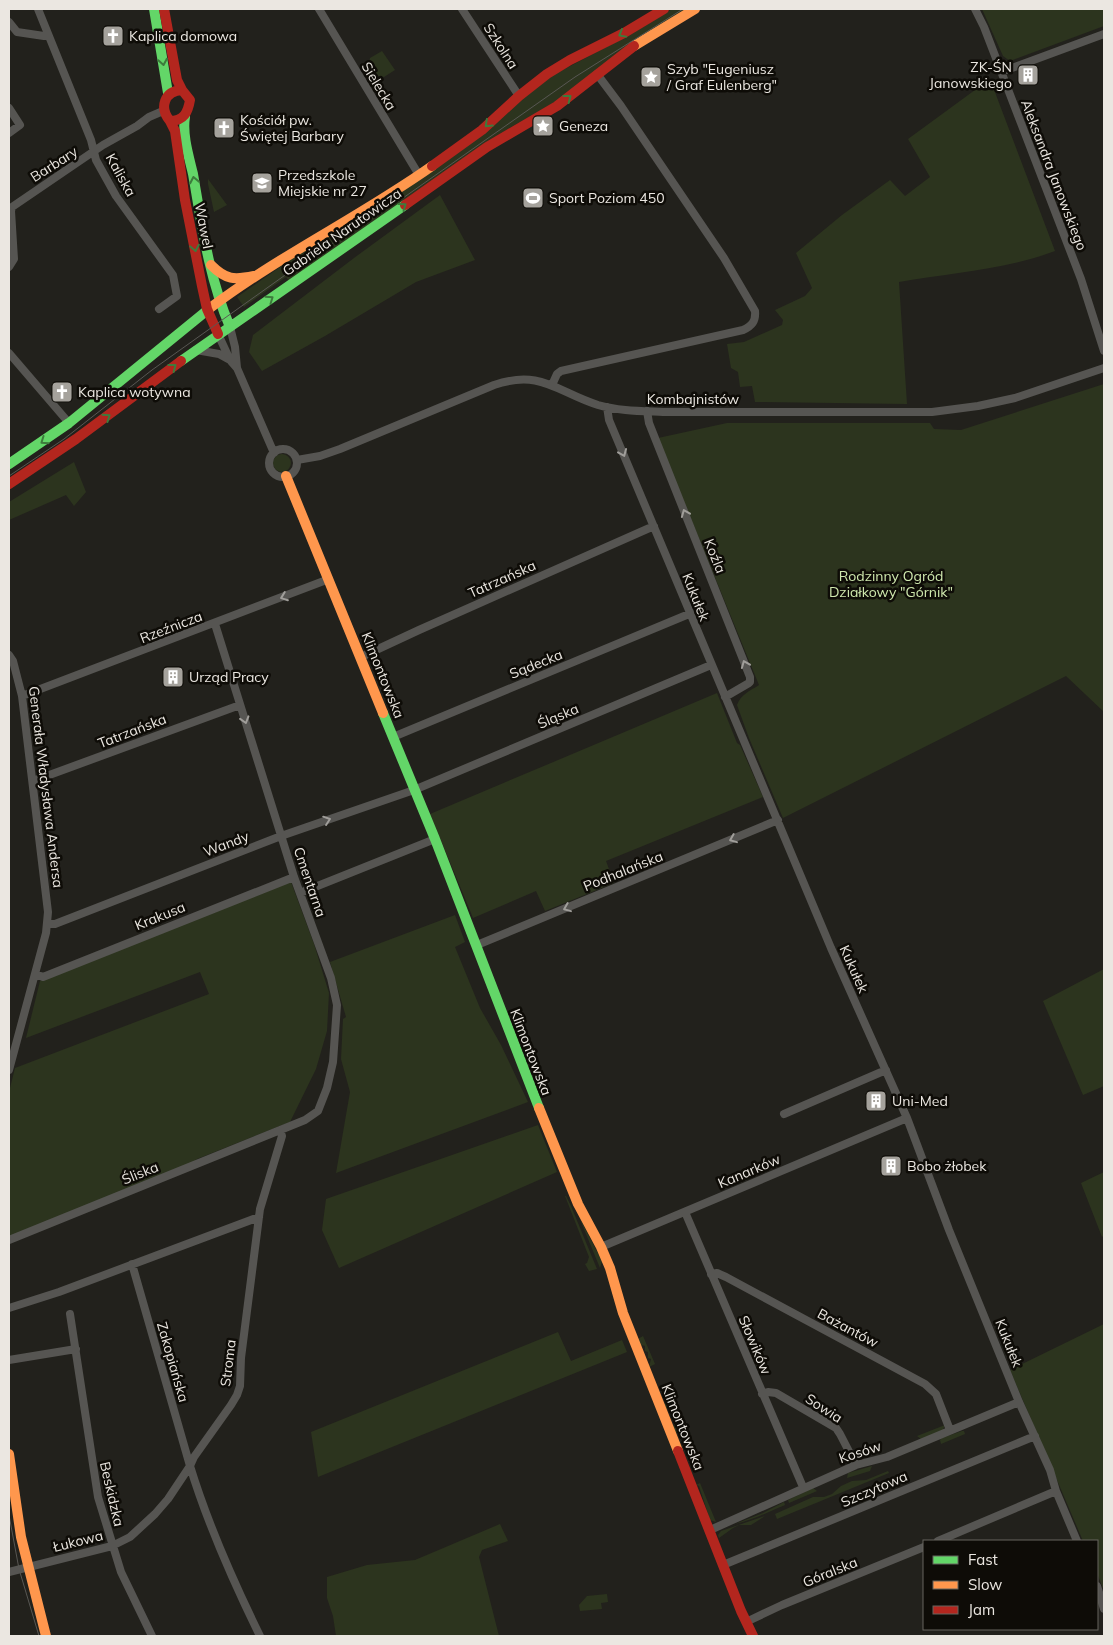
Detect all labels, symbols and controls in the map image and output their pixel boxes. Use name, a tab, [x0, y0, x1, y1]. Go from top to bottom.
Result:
street label: Szkolna	[480, 20, 522, 72]
church icon: Kaplica domowa	[101, 24, 125, 48]
place label: Kaplica domowa	[129, 27, 237, 45]
one-way arrow	[619, 28, 628, 38]
one-way arrow	[158, 58, 168, 66]
place label: ZK-ŚN Janowskiego	[929, 58, 1012, 92]
street label: Sielecka	[358, 59, 400, 113]
place label: Szyb "Eugeniusz / Graf Eulenberg"	[666, 60, 777, 94]
building icon: ZK-ŚN Janowskiego	[1016, 63, 1040, 87]
place icon: Szyb "Eugeniusz / Graf Eulenberg"	[639, 65, 663, 89]
one-way arrow	[562, 95, 571, 103]
street label: Aleksandra Janowskiego	[1017, 97, 1091, 253]
place label: Kościół pw. Świętej Barbary	[240, 111, 344, 145]
place icon: Geneza	[531, 114, 555, 138]
church icon: Kościół pw. Świętej Barbary	[212, 116, 236, 140]
place label: Geneza	[559, 117, 608, 135]
one-way arrow	[485, 118, 494, 127]
street label: Barbary	[27, 142, 81, 186]
street label: Kaliska	[102, 150, 140, 200]
place label: Przedszkole Miejskie nr 27	[278, 166, 367, 200]
school or university icon: Przedszkole Miejskie nr 27	[250, 171, 274, 195]
one-way arrow	[189, 176, 199, 185]
street label: Gabriela Narutowicza	[279, 184, 405, 280]
sports icon: Sport Poziom 450	[521, 186, 545, 210]
place label: Sport Poziom 450	[549, 189, 665, 207]
street label: Wawel	[191, 202, 217, 250]
one-way arrow	[397, 203, 407, 212]
one-way arrow	[189, 244, 199, 252]
one-way arrow	[265, 296, 274, 305]
one-way arrow	[167, 365, 176, 373]
church icon: Kaplica wotywna	[50, 380, 74, 404]
place label: Kaplica wotywna	[78, 383, 191, 401]
street label: Kombajnistów	[647, 390, 739, 408]
one-way arrow	[101, 414, 110, 423]
one-way arrow	[40, 435, 50, 444]
one-way arrow	[617, 448, 627, 457]
one-way arrow	[680, 509, 691, 518]
street label: Koźla	[700, 536, 730, 576]
street label: Tatrzańska	[465, 556, 539, 602]
park label: Rodzinny Ogród Działkowy "Górnik"	[829, 567, 953, 601]
street label: Kukułek	[678, 570, 714, 624]
one-way arrow	[280, 591, 289, 601]
street label: Rzeźnicza	[137, 607, 205, 647]
street label: Klimontowska	[358, 629, 408, 721]
street label: Sądecka	[507, 645, 565, 683]
one-way arrow	[741, 660, 751, 668]
building icon: Urząd Pracy	[161, 665, 185, 689]
place label: Urząd Pracy	[189, 668, 269, 686]
street label: Generała Władysława Andersa	[25, 685, 67, 889]
street label: Śląska	[535, 699, 581, 733]
street label: Tatrzańska	[95, 710, 169, 752]
one-way arrow	[239, 716, 249, 724]
one-way arrow	[322, 816, 331, 826]
street label: Wandy	[201, 827, 252, 861]
one-way arrow	[729, 833, 738, 843]
street label: Cmentarna	[290, 845, 330, 919]
street label: Podhalańska	[581, 847, 665, 895]
street label: Krakusa	[132, 898, 188, 934]
one-way arrow	[563, 901, 572, 912]
street label: Kukułek	[836, 942, 873, 996]
street label: Klimontowska	[506, 1006, 556, 1098]
building icon: Uni-Med	[864, 1089, 888, 1113]
place label: Uni-Med	[892, 1092, 948, 1110]
street label: Kanarków	[715, 1150, 783, 1192]
building icon: Bobo żłobek	[879, 1154, 903, 1178]
place label: Bobo żłobek	[907, 1157, 987, 1175]
street label: Śliska	[119, 1158, 161, 1188]
street label: Bażantów	[814, 1304, 882, 1352]
street label: Słowików	[734, 1313, 776, 1377]
street label: Kukułek	[991, 1316, 1027, 1370]
street label: Zakopiańska	[153, 1320, 193, 1404]
street label: Stroma	[216, 1338, 240, 1388]
street label: Klimontowska	[658, 1381, 708, 1473]
street label: Sowia	[802, 1389, 846, 1427]
street label: Kosów	[836, 1437, 884, 1467]
street label: Beskidzka	[96, 1460, 128, 1528]
street label: Szczytowa	[838, 1467, 910, 1511]
street label: Łukowa	[50, 1526, 105, 1556]
legend	[923, 1540, 1098, 1630]
text: Fast	[968, 1550, 998, 1569]
street label: Góralska	[800, 1553, 860, 1591]
text: Slow	[968, 1575, 1002, 1594]
text: Jam	[968, 1600, 995, 1619]

